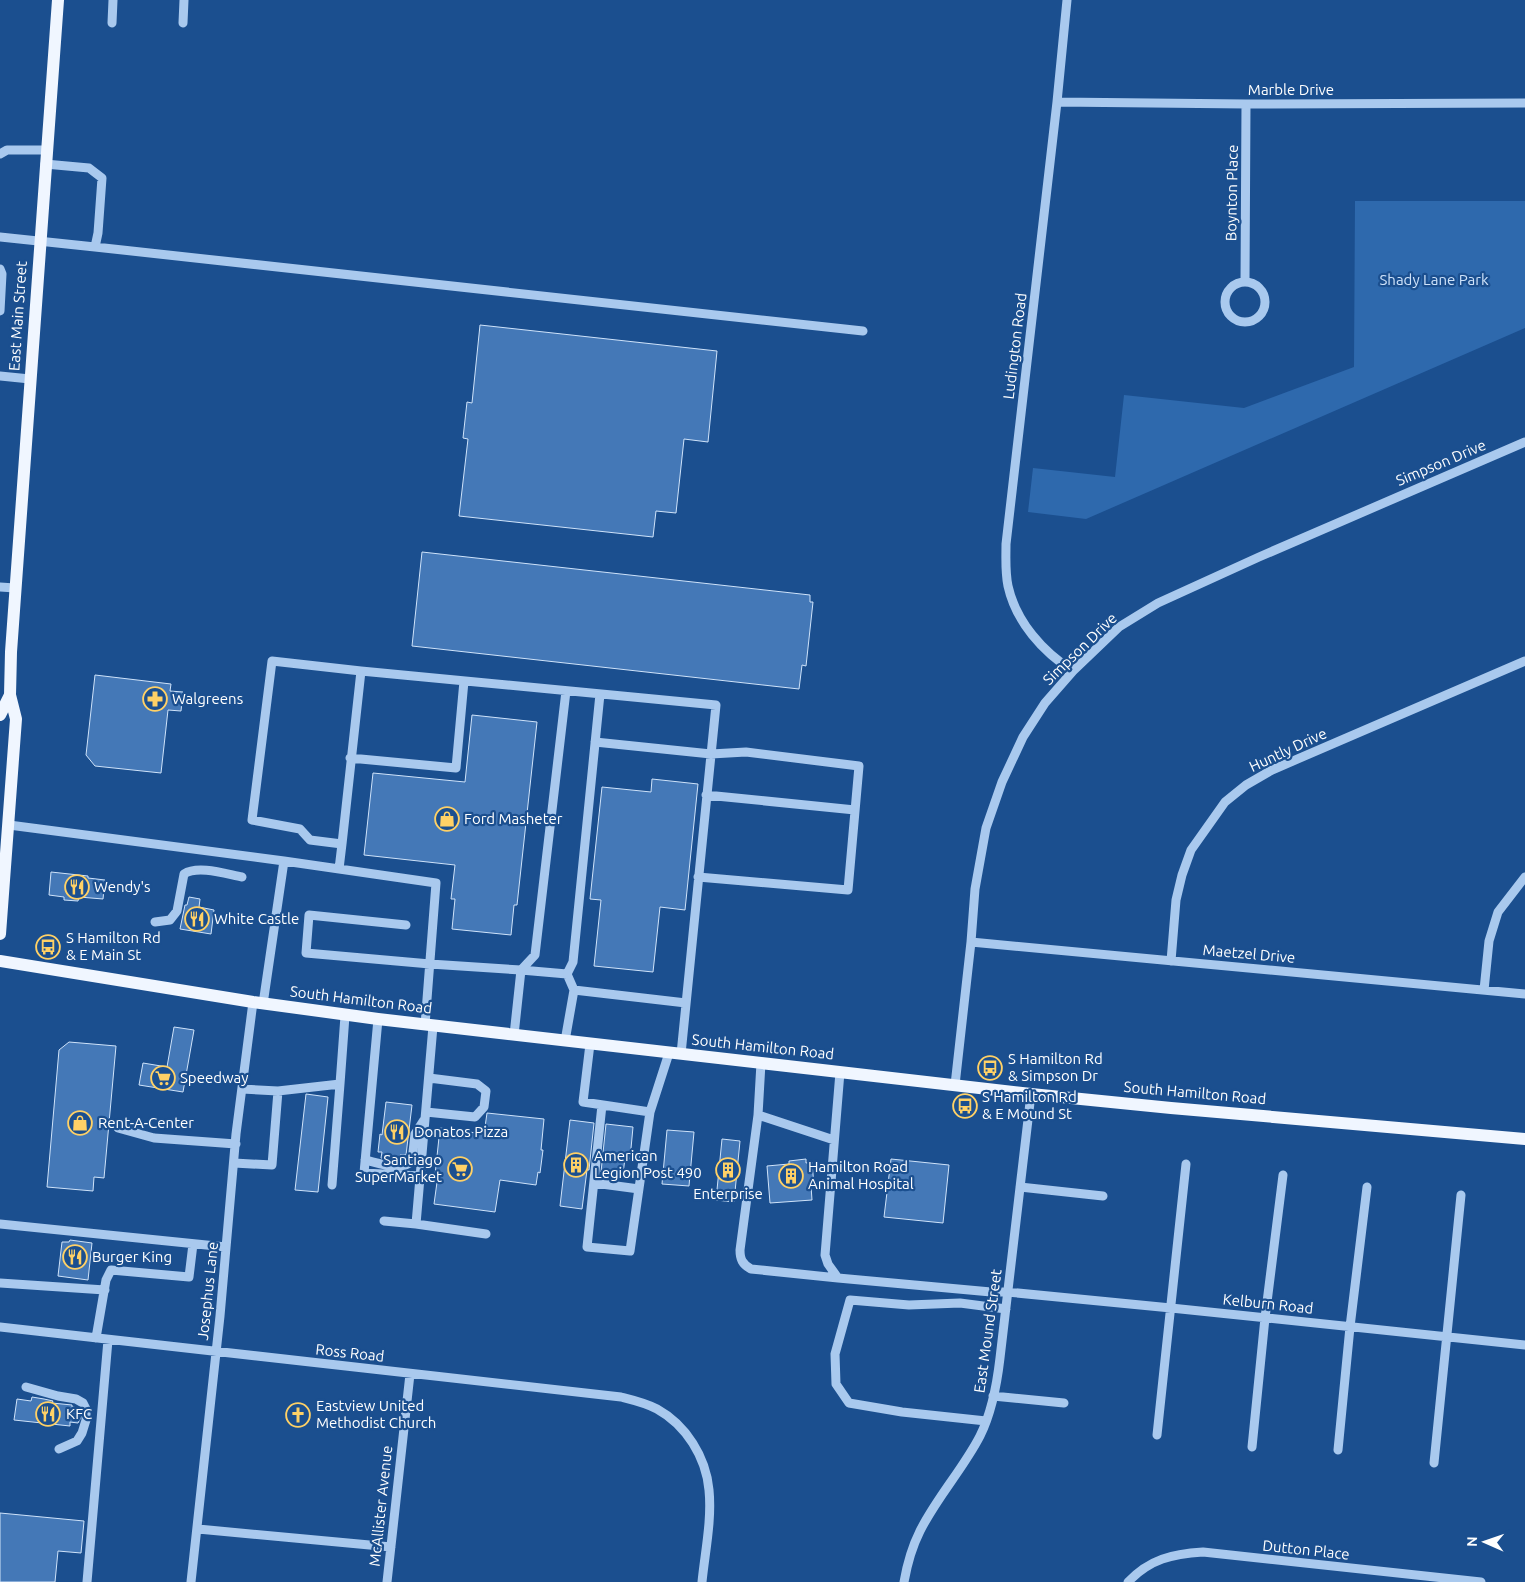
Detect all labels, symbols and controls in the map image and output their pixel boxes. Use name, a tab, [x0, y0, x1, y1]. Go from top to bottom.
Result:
street label: Marble Drive	[1248, 81, 1334, 98]
street label: Boynton Place	[1222, 145, 1241, 241]
street label: East Main Street	[5, 260, 30, 372]
park label: Shady Lane Park	[1379, 271, 1489, 288]
street label: Ludington Road	[1000, 292, 1029, 400]
street label: Simpson Drive	[1393, 436, 1488, 489]
street label: Simpson Drive	[1039, 609, 1120, 688]
pharmacy icon: Walgreens	[142, 686, 168, 712]
place label: Walgreens	[172, 690, 243, 707]
street label: Huntly Drive	[1246, 724, 1329, 775]
shop icon: Ford Masheter	[434, 806, 460, 832]
place label: Ford Masheter	[464, 810, 563, 827]
restaurant icon: Wendy's	[64, 874, 90, 900]
place label: Wendy's	[94, 878, 151, 895]
restaurant icon: White Castle	[184, 906, 210, 932]
place label: White Castle	[214, 910, 299, 927]
place label: S Hamilton Rd & E Main St	[66, 929, 161, 963]
bus stop icon: S Hamilton Rd & E Main St	[35, 934, 61, 960]
street label: Maetzel Drive	[1202, 941, 1296, 966]
street label: South Hamilton Road	[289, 982, 433, 1017]
street label: South Hamilton Road	[691, 1031, 835, 1062]
place label: S Hamilton Rd & Simpson Dr	[1008, 1050, 1103, 1084]
bus stop icon: S Hamilton Rd & Simpson Dr	[977, 1055, 1003, 1081]
supermarket icon: Speedway	[150, 1065, 176, 1091]
place label: Speedway	[180, 1069, 249, 1086]
street label: South Hamilton Road	[1123, 1078, 1267, 1107]
place label: S Hamilton Rd & E Mound St	[982, 1088, 1077, 1122]
bus stop icon: S Hamilton Rd & E Mound St	[952, 1093, 978, 1119]
shop icon: Rent-A-Center	[67, 1110, 93, 1136]
place label: Rent-A-Center	[98, 1114, 194, 1131]
restaurant icon: Donatos Pizza	[384, 1119, 410, 1145]
place label: Donatos Pizza	[414, 1123, 508, 1140]
place label: American Legion Post 490	[594, 1147, 702, 1181]
place label: Santiago SuperMarket	[355, 1151, 442, 1185]
building icon: American Legion Post 490	[563, 1152, 589, 1178]
supermarket icon: Santiago SuperMarket	[447, 1156, 473, 1182]
building icon: Enterprise	[715, 1157, 741, 1183]
place label: Hamilton Road Animal Hospital	[808, 1158, 914, 1192]
building icon: Hamilton Road Animal Hospital	[778, 1163, 804, 1189]
place label: Enterprise	[693, 1185, 763, 1202]
street label: Josephus Lane	[194, 1241, 221, 1341]
restaurant icon: Burger King	[62, 1244, 88, 1270]
place label: Burger King	[92, 1248, 172, 1265]
street label: East Mound Street	[970, 1268, 1005, 1394]
street label: Kelburn Road	[1222, 1290, 1314, 1317]
street label: Ross Road	[315, 1340, 385, 1365]
place label: Eastview United Methodist Church	[316, 1397, 436, 1431]
restaurant icon: KFC	[35, 1401, 61, 1427]
church icon: Eastview United Methodist Church	[285, 1402, 311, 1428]
place label: KFC	[66, 1405, 92, 1422]
street label: McAllister Avenue	[366, 1445, 395, 1567]
north arrow	[1460, 1517, 1510, 1567]
street label: Dutton Place	[1262, 1536, 1350, 1563]
text: N	[1464, 1536, 1480, 1547]

